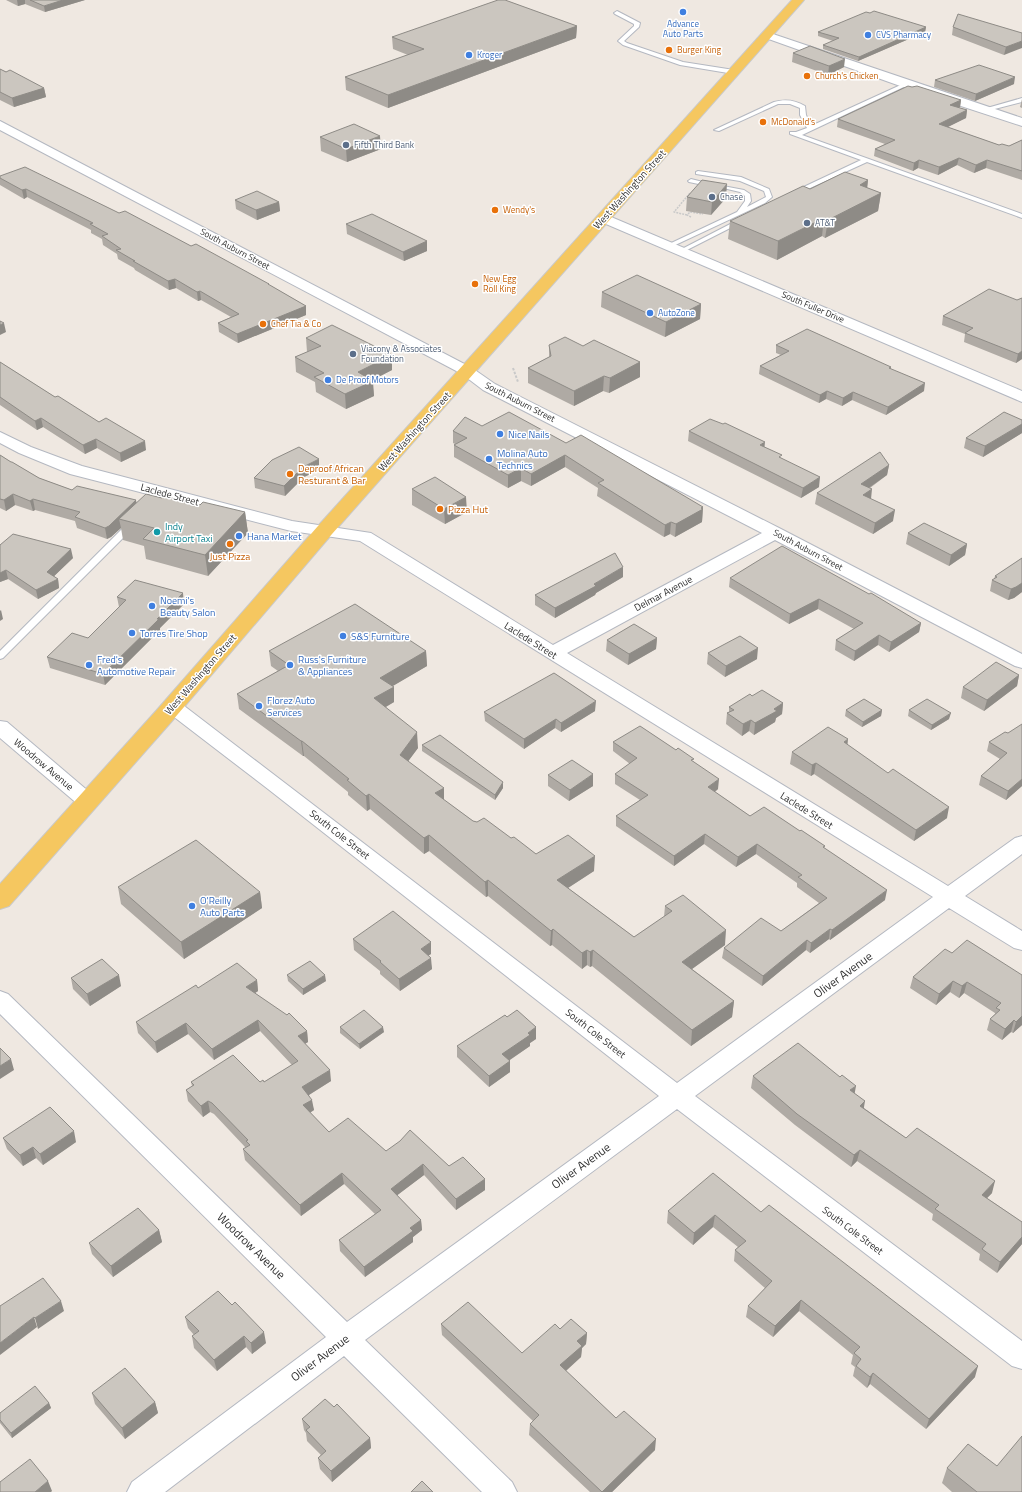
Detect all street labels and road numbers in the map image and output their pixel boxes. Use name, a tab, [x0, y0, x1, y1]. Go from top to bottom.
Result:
street label: West Washington Street	[589, 146, 670, 232]
street label: South Auburn Street	[198, 225, 273, 273]
street label: South Fuller Drive	[780, 287, 847, 326]
street label: South Auburn Street	[483, 378, 558, 425]
street label: West Washington Street	[374, 388, 455, 474]
street label: Laclede Street	[139, 479, 201, 510]
street label: South Auburn Street	[771, 526, 846, 574]
street label: Delmar Avenue	[631, 572, 695, 615]
street label: Laclede Street	[501, 618, 560, 663]
street label: West Washington Street	[161, 630, 240, 718]
street label: Woodrow Avenue	[10, 735, 77, 794]
street label: Laclede Street	[777, 788, 836, 833]
street label: South Cole Street	[306, 806, 373, 863]
street label: Oliver Avenue	[809, 947, 876, 1003]
street label: South Cole Street	[562, 1005, 629, 1062]
street label: Oliver Avenue	[547, 1138, 614, 1194]
street label: South Cole Street	[819, 1202, 887, 1259]
street label: Woodrow Avenue	[213, 1208, 290, 1283]
street label: Oliver Avenue	[286, 1329, 353, 1386]

